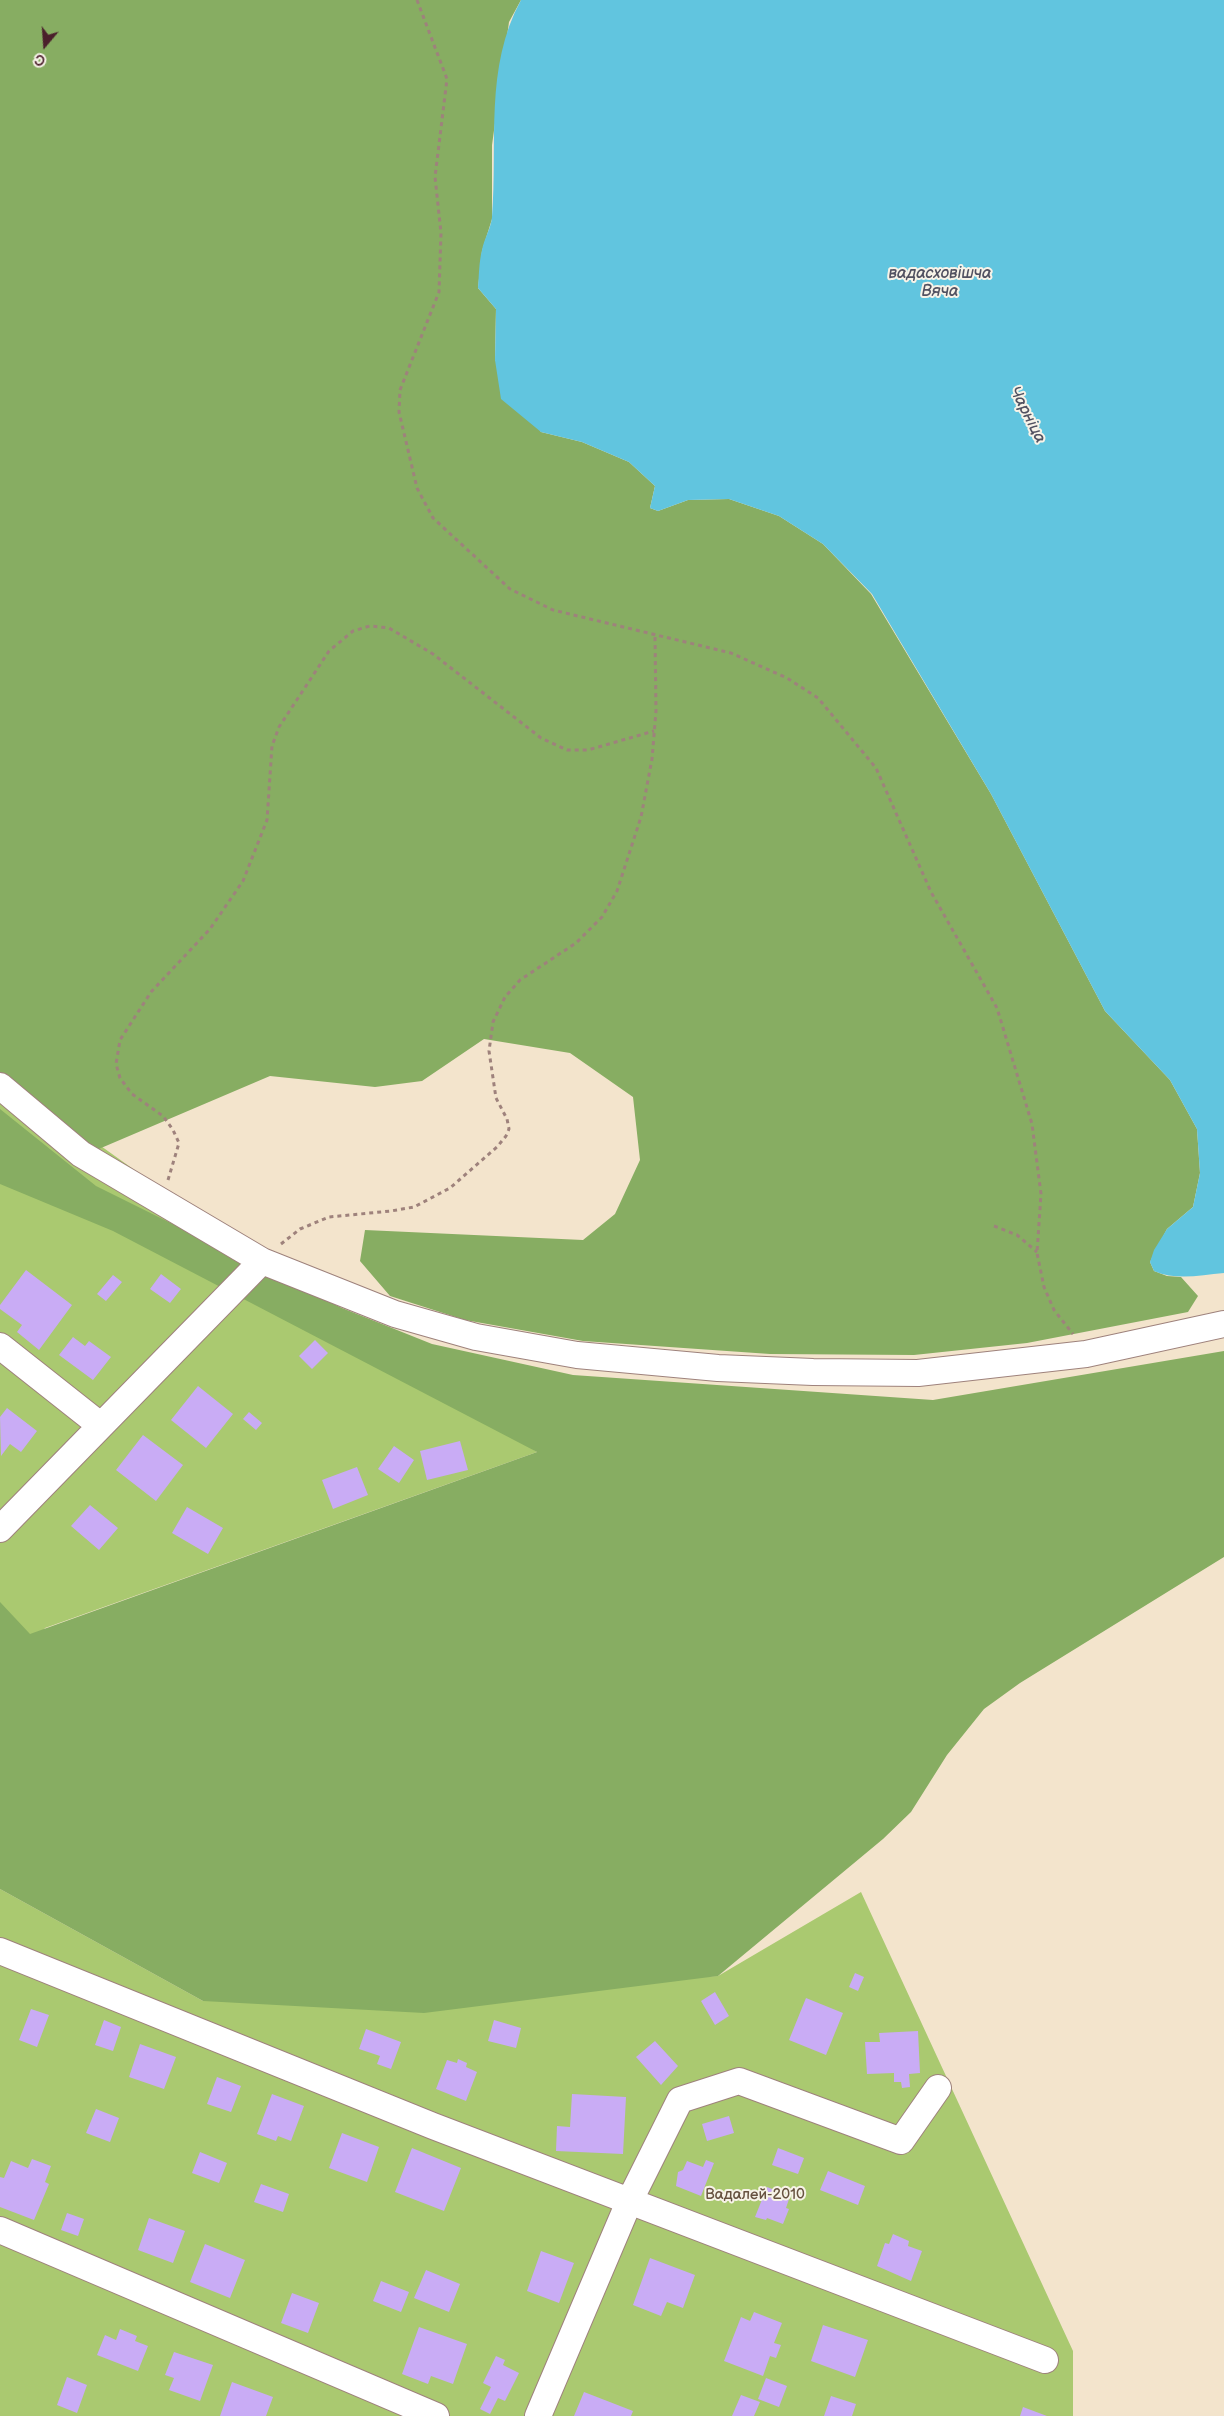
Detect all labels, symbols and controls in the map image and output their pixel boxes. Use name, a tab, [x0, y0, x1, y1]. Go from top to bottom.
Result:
north arrow	[20, 20, 70, 70]
text: С	[33, 50, 47, 69]
water label: вадасховішча Вяча	[889, 264, 991, 302]
water label: Чарніца	[1005, 383, 1049, 447]
park label: Вадалей-2010	[705, 2186, 805, 2204]

